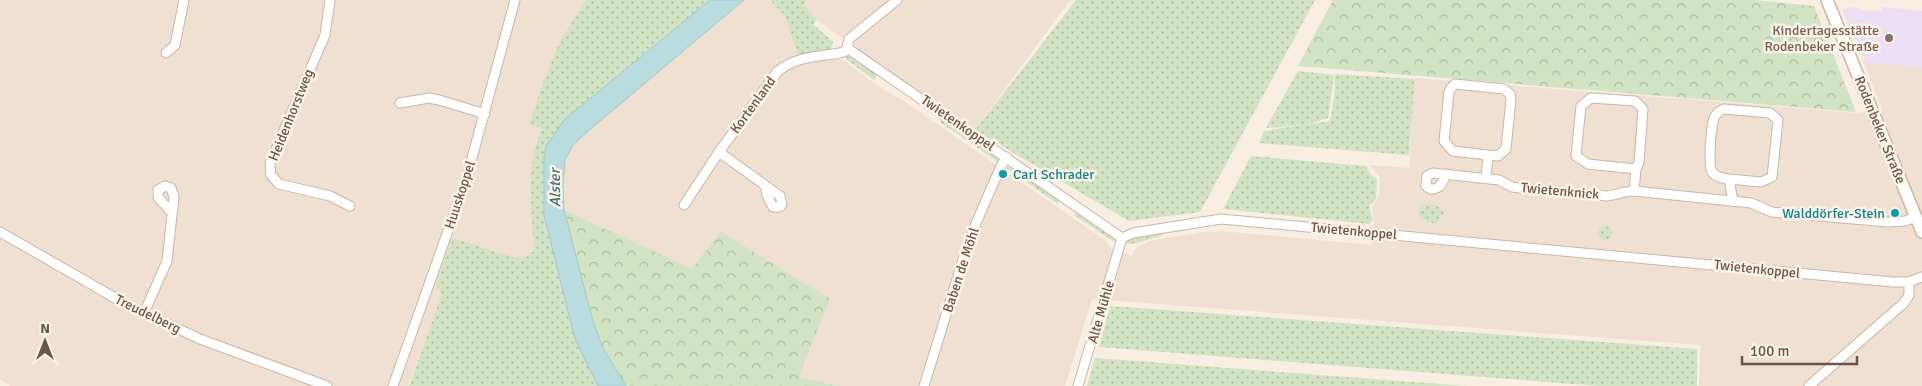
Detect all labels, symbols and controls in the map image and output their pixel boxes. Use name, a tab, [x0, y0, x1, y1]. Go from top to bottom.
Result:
place label: Kindertagesstätte Rodenbeker Straße	[1764, 22, 1879, 55]
marker: Kindertagesstätte Rodenbeker Straße	[1883, 32, 1895, 44]
street label: Heidenhorstweg	[265, 66, 317, 164]
street label: Kortenland	[727, 73, 779, 137]
street label: Rodenbeker Straße	[1851, 74, 1909, 186]
street label: Twietenkoppel	[918, 91, 998, 155]
street label: Huuskoppel	[441, 159, 479, 231]
water label: Alster	[546, 166, 564, 207]
place label: Carl Schrader	[1013, 166, 1095, 183]
marker: Carl Schrader	[997, 168, 1009, 180]
street label: Twietenknick	[1520, 179, 1600, 203]
place label: Walddörfer-Stein	[1782, 205, 1885, 222]
marker: Walddörfer-Stein	[1889, 207, 1901, 219]
street label: Twietenkoppel	[1310, 219, 1398, 243]
street label: Baben de Möhl	[939, 225, 983, 315]
street label: Twietenkoppel	[1713, 256, 1801, 282]
street label: Alte Mühle	[1084, 279, 1118, 345]
street label: Treudelberg	[112, 291, 184, 337]
north arrow	[20, 316, 70, 366]
text: N	[40, 320, 50, 337]
scale bar	[1742, 334, 1857, 366]
text: 100 m	[1750, 342, 1790, 360]

